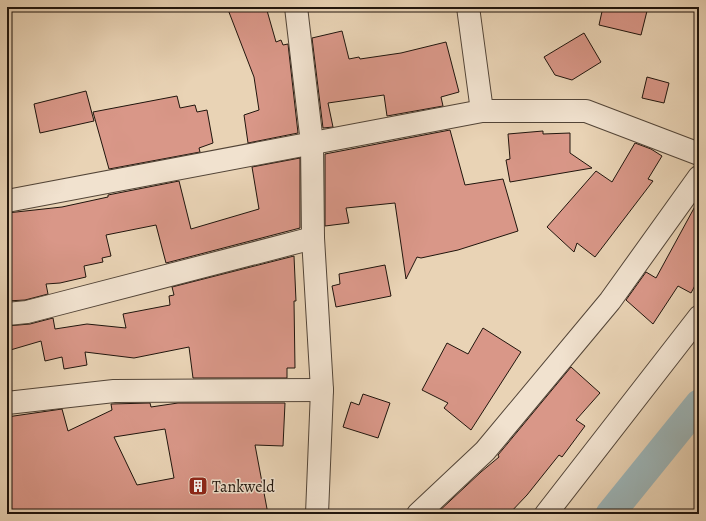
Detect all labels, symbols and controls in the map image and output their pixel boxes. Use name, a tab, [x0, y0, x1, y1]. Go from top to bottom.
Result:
building icon: Tankweld	[187, 475, 209, 497]
place label: Tankweld	[212, 476, 275, 498]

